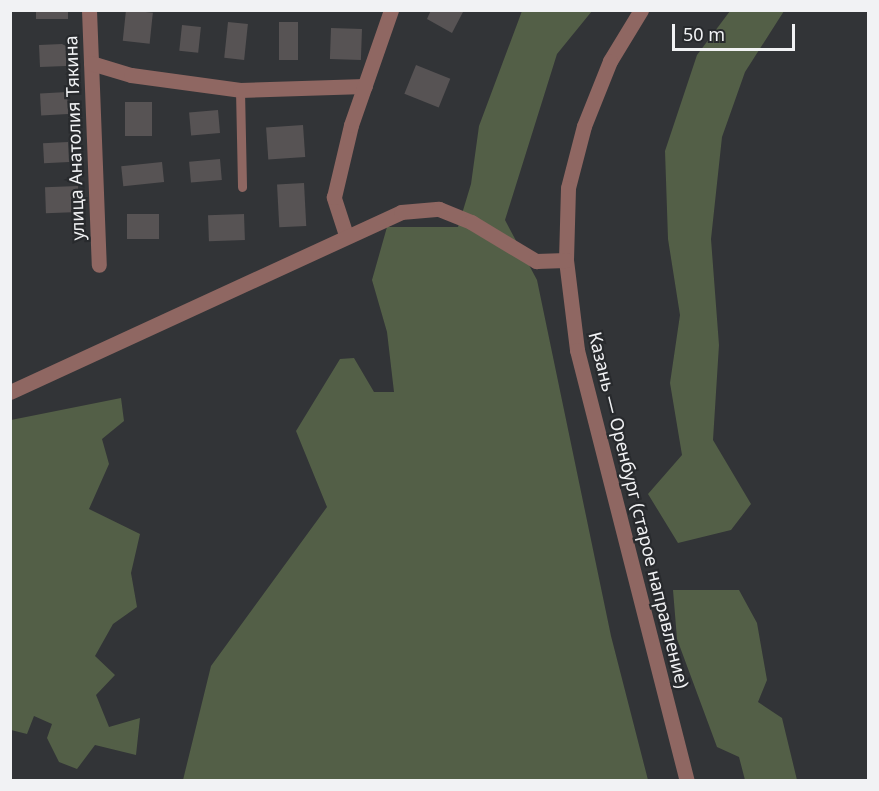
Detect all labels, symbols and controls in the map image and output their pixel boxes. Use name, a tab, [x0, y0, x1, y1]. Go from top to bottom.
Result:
scale bar	[675, 12, 798, 50]
text: 50 m	[683, 22, 725, 46]
street label: улица Анатолия Тякина	[60, 35, 88, 241]
street label: Казань — Оренбург (старое направление)	[584, 330, 694, 690]

